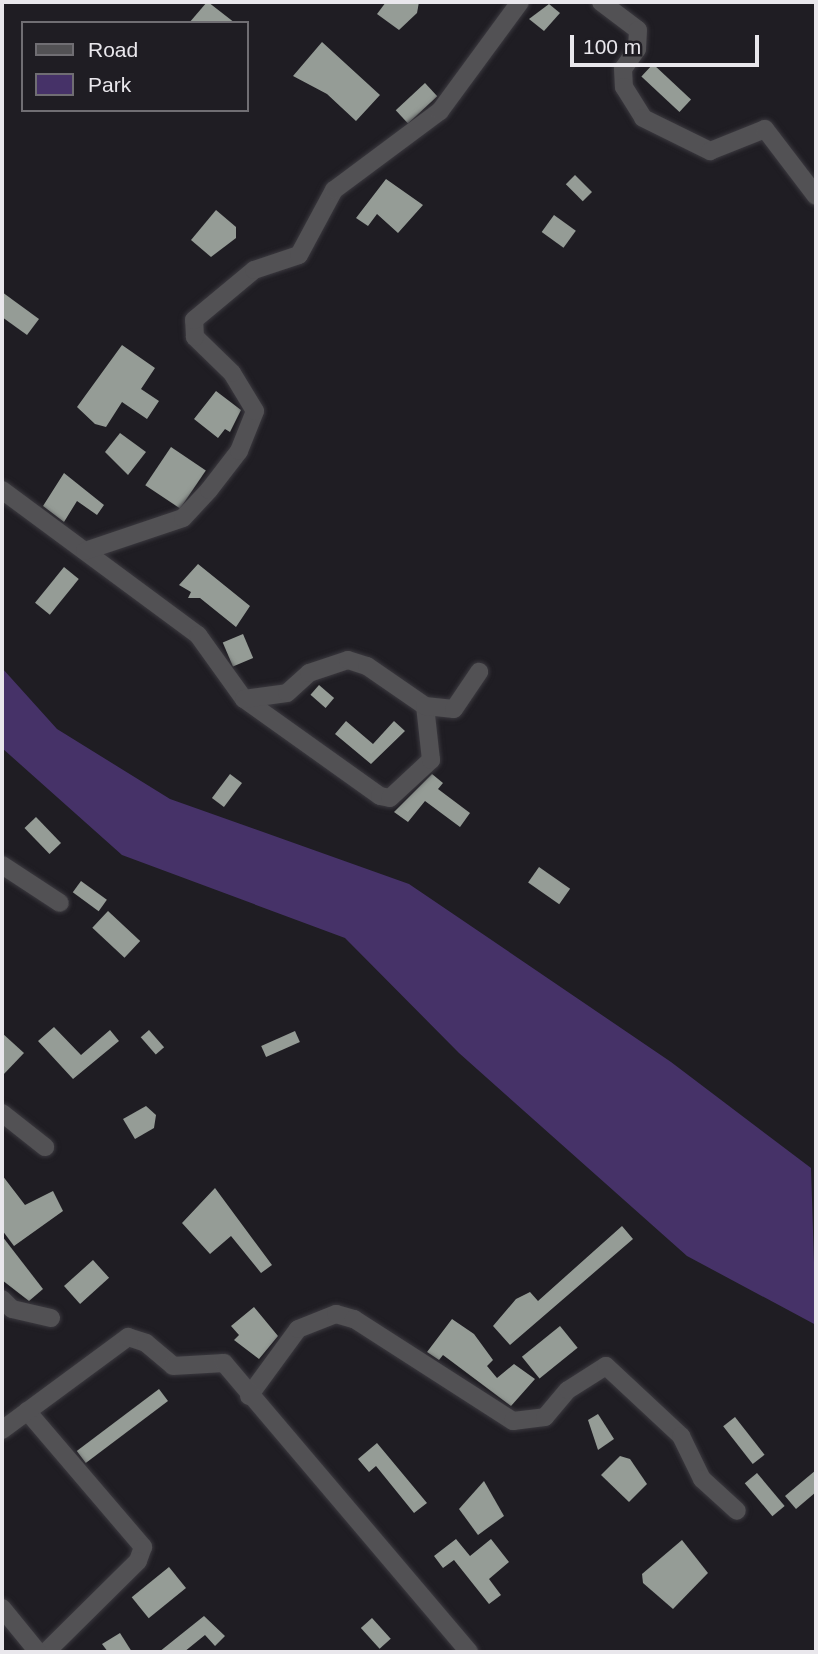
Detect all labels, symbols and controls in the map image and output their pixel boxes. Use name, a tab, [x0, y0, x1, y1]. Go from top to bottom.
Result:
legend	[21, 21, 248, 112]
scale bar	[573, 21, 762, 65]
text: 100 m	[583, 35, 641, 58]
text: Road	[88, 38, 138, 61]
text: Park	[88, 73, 131, 96]

